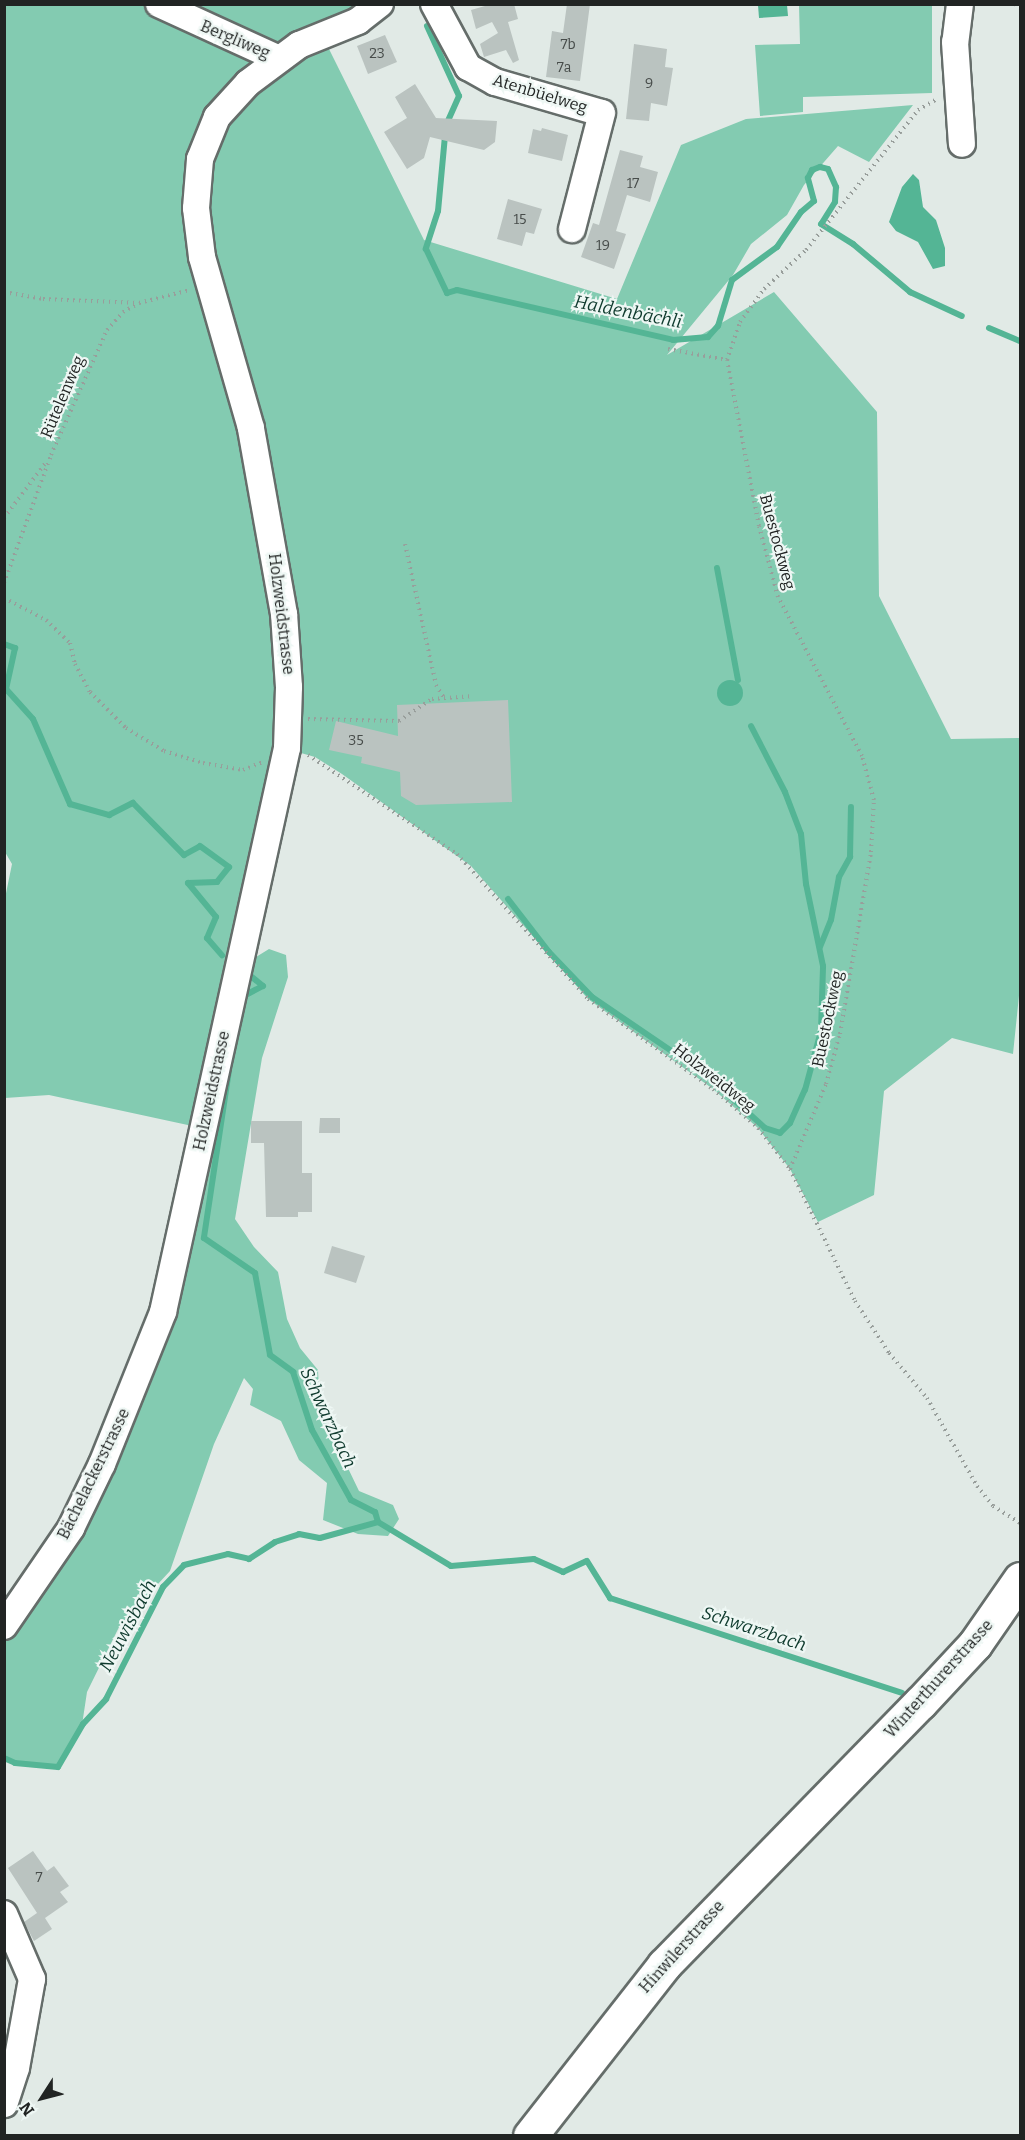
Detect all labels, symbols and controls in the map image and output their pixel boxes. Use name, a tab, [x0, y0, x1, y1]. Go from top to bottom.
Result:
street label: Bergliweg	[197, 17, 273, 63]
house number: 7b	[560, 37, 576, 53]
house number: 23	[369, 46, 385, 62]
house number: 7a	[557, 60, 571, 76]
street label: Atenbüelweg	[490, 71, 590, 117]
house number: 9	[645, 76, 653, 92]
house number: 17	[627, 176, 639, 192]
house number: 15	[513, 212, 527, 228]
house number: 19	[596, 238, 610, 254]
water label: Haldenbächli	[572, 291, 684, 333]
street label: Rütelenweg	[37, 353, 89, 441]
street label: Buestockweg	[755, 492, 799, 592]
street label: Holzweidstrasse	[264, 552, 298, 676]
house number: 35	[348, 733, 364, 749]
street label: Buestockweg	[808, 969, 848, 1069]
street label: Holzweidstrasse	[190, 1029, 234, 1153]
street label: Holzweidweg	[669, 1040, 759, 1116]
water label: Schwarzbach	[295, 1364, 361, 1472]
street label: Bächelackerstrasse	[54, 1405, 134, 1543]
water label: Neuwisbach	[95, 1577, 161, 1675]
water label: Schwarzbach	[699, 1602, 809, 1656]
street label: Winterthurerstrasse	[881, 1616, 997, 1742]
house number: 7	[35, 1870, 43, 1886]
street label: Hinwilerstrasse	[635, 1897, 729, 1997]
north arrow	[12, 2068, 72, 2128]
text: N	[16, 2098, 38, 2119]

